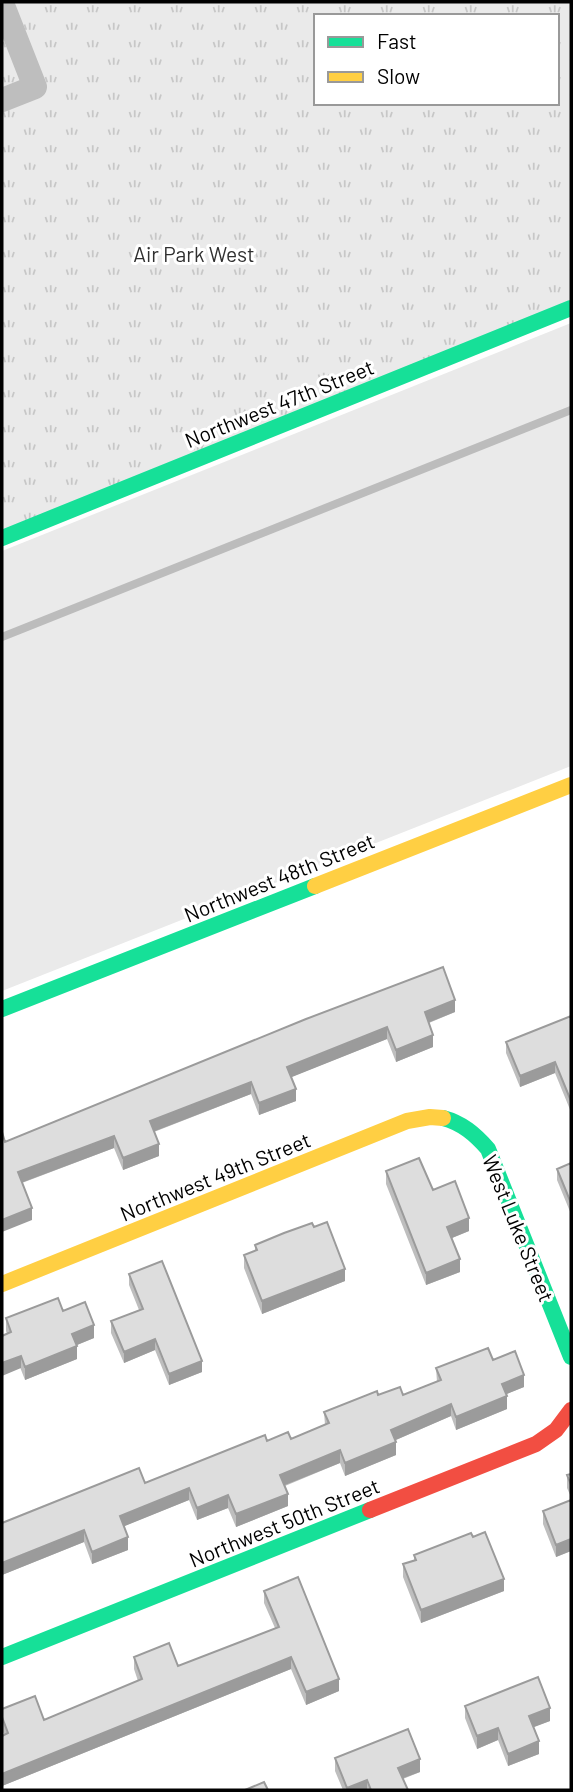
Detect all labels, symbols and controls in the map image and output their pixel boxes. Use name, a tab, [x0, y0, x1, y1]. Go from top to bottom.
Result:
legend	[314, 14, 559, 105]
text: Fast	[377, 28, 417, 53]
text: Slow	[377, 63, 420, 88]
park label: Air Park West	[133, 241, 255, 266]
street label: Northwest 47th Street	[181, 354, 377, 452]
street label: Northwest 48th Street	[180, 827, 378, 927]
street label: Northwest 49th Street	[116, 1126, 314, 1226]
street label: West Luke Street	[478, 1151, 560, 1305]
street label: Northwest 50th Street	[185, 1472, 383, 1572]

